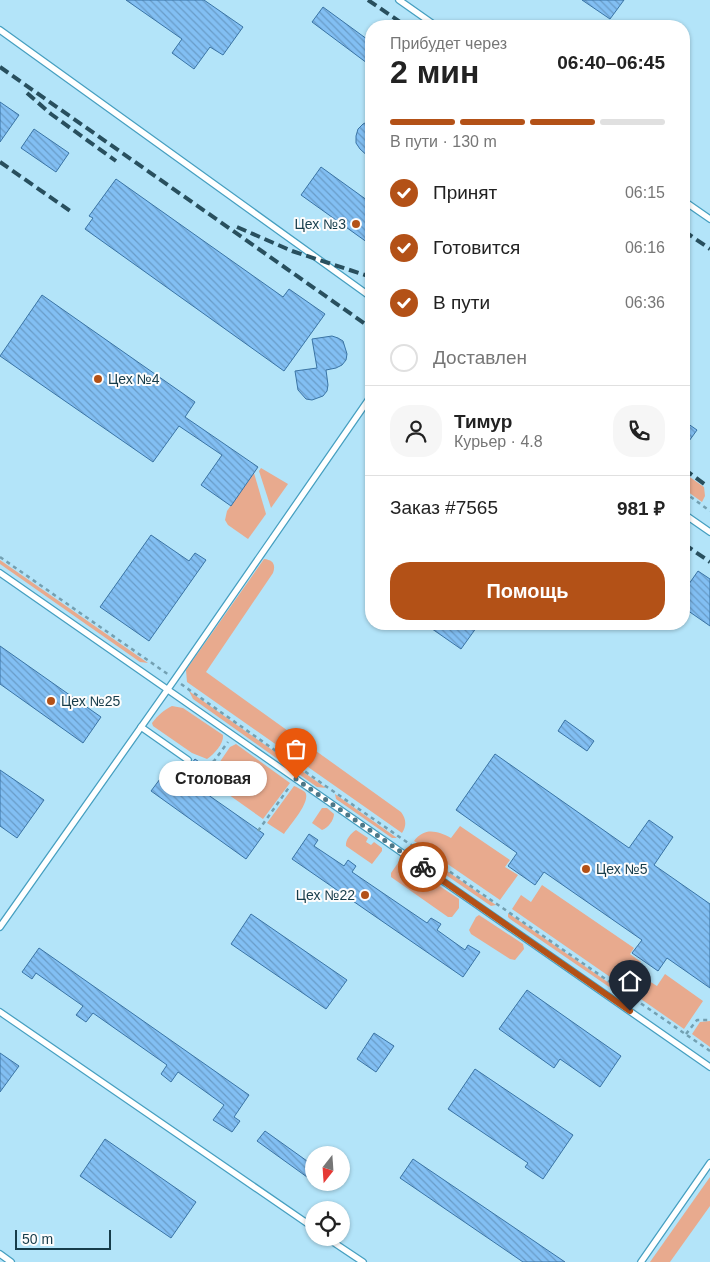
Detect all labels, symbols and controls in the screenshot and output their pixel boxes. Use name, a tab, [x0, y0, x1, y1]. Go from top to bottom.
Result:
text: Прибудет через	[390, 35, 507, 52]
text: 06:40–06:45	[557, 52, 665, 73]
text: 2 мин	[390, 54, 479, 90]
text: В пути · 130 m	[390, 133, 497, 150]
icon: check	[390, 179, 418, 207]
text: Принят	[433, 182, 497, 203]
text: 06:15	[625, 184, 665, 201]
place label: Цех №3	[294, 216, 346, 232]
marker: Цех №3	[350, 218, 362, 230]
icon: check	[390, 234, 418, 262]
text: Готовится	[433, 237, 520, 258]
text: 06:16	[625, 239, 665, 256]
icon: check	[390, 289, 418, 317]
text: В пути	[433, 292, 490, 313]
text: 06:36	[625, 294, 665, 311]
text: Доставлен	[433, 347, 527, 368]
place label: Цех №4	[108, 371, 160, 387]
marker: Цех №4	[92, 373, 104, 385]
button: person	[390, 405, 442, 457]
button: phone	[613, 405, 665, 457]
text: Тимур	[454, 411, 512, 432]
text: Курьер · 4.8	[454, 433, 543, 450]
text: Заказ #7565	[390, 497, 498, 518]
text: 981 ₽	[617, 498, 665, 519]
button: Помощь	[390, 562, 665, 620]
place label: Цех №25	[61, 693, 121, 709]
marker: Цех №25	[45, 695, 57, 707]
pin	[275, 728, 317, 779]
icon: bag	[282, 735, 310, 763]
callout: Столовая	[158, 762, 266, 796]
text: Столовая	[175, 770, 251, 787]
courier	[398, 842, 448, 892]
icon: bike	[409, 853, 437, 881]
place label: Цех №5	[596, 861, 648, 877]
marker: Цех №5	[580, 863, 592, 875]
place label: Цех №22	[296, 887, 355, 903]
marker: Цех №22	[359, 889, 371, 901]
pin	[609, 960, 651, 1011]
icon: home	[616, 967, 644, 995]
north arrow	[305, 1146, 350, 1191]
map controls	[305, 1146, 350, 1246]
button: locate	[305, 1201, 350, 1246]
scale bar	[15, 1227, 111, 1250]
text: 50 m	[22, 1231, 53, 1247]

